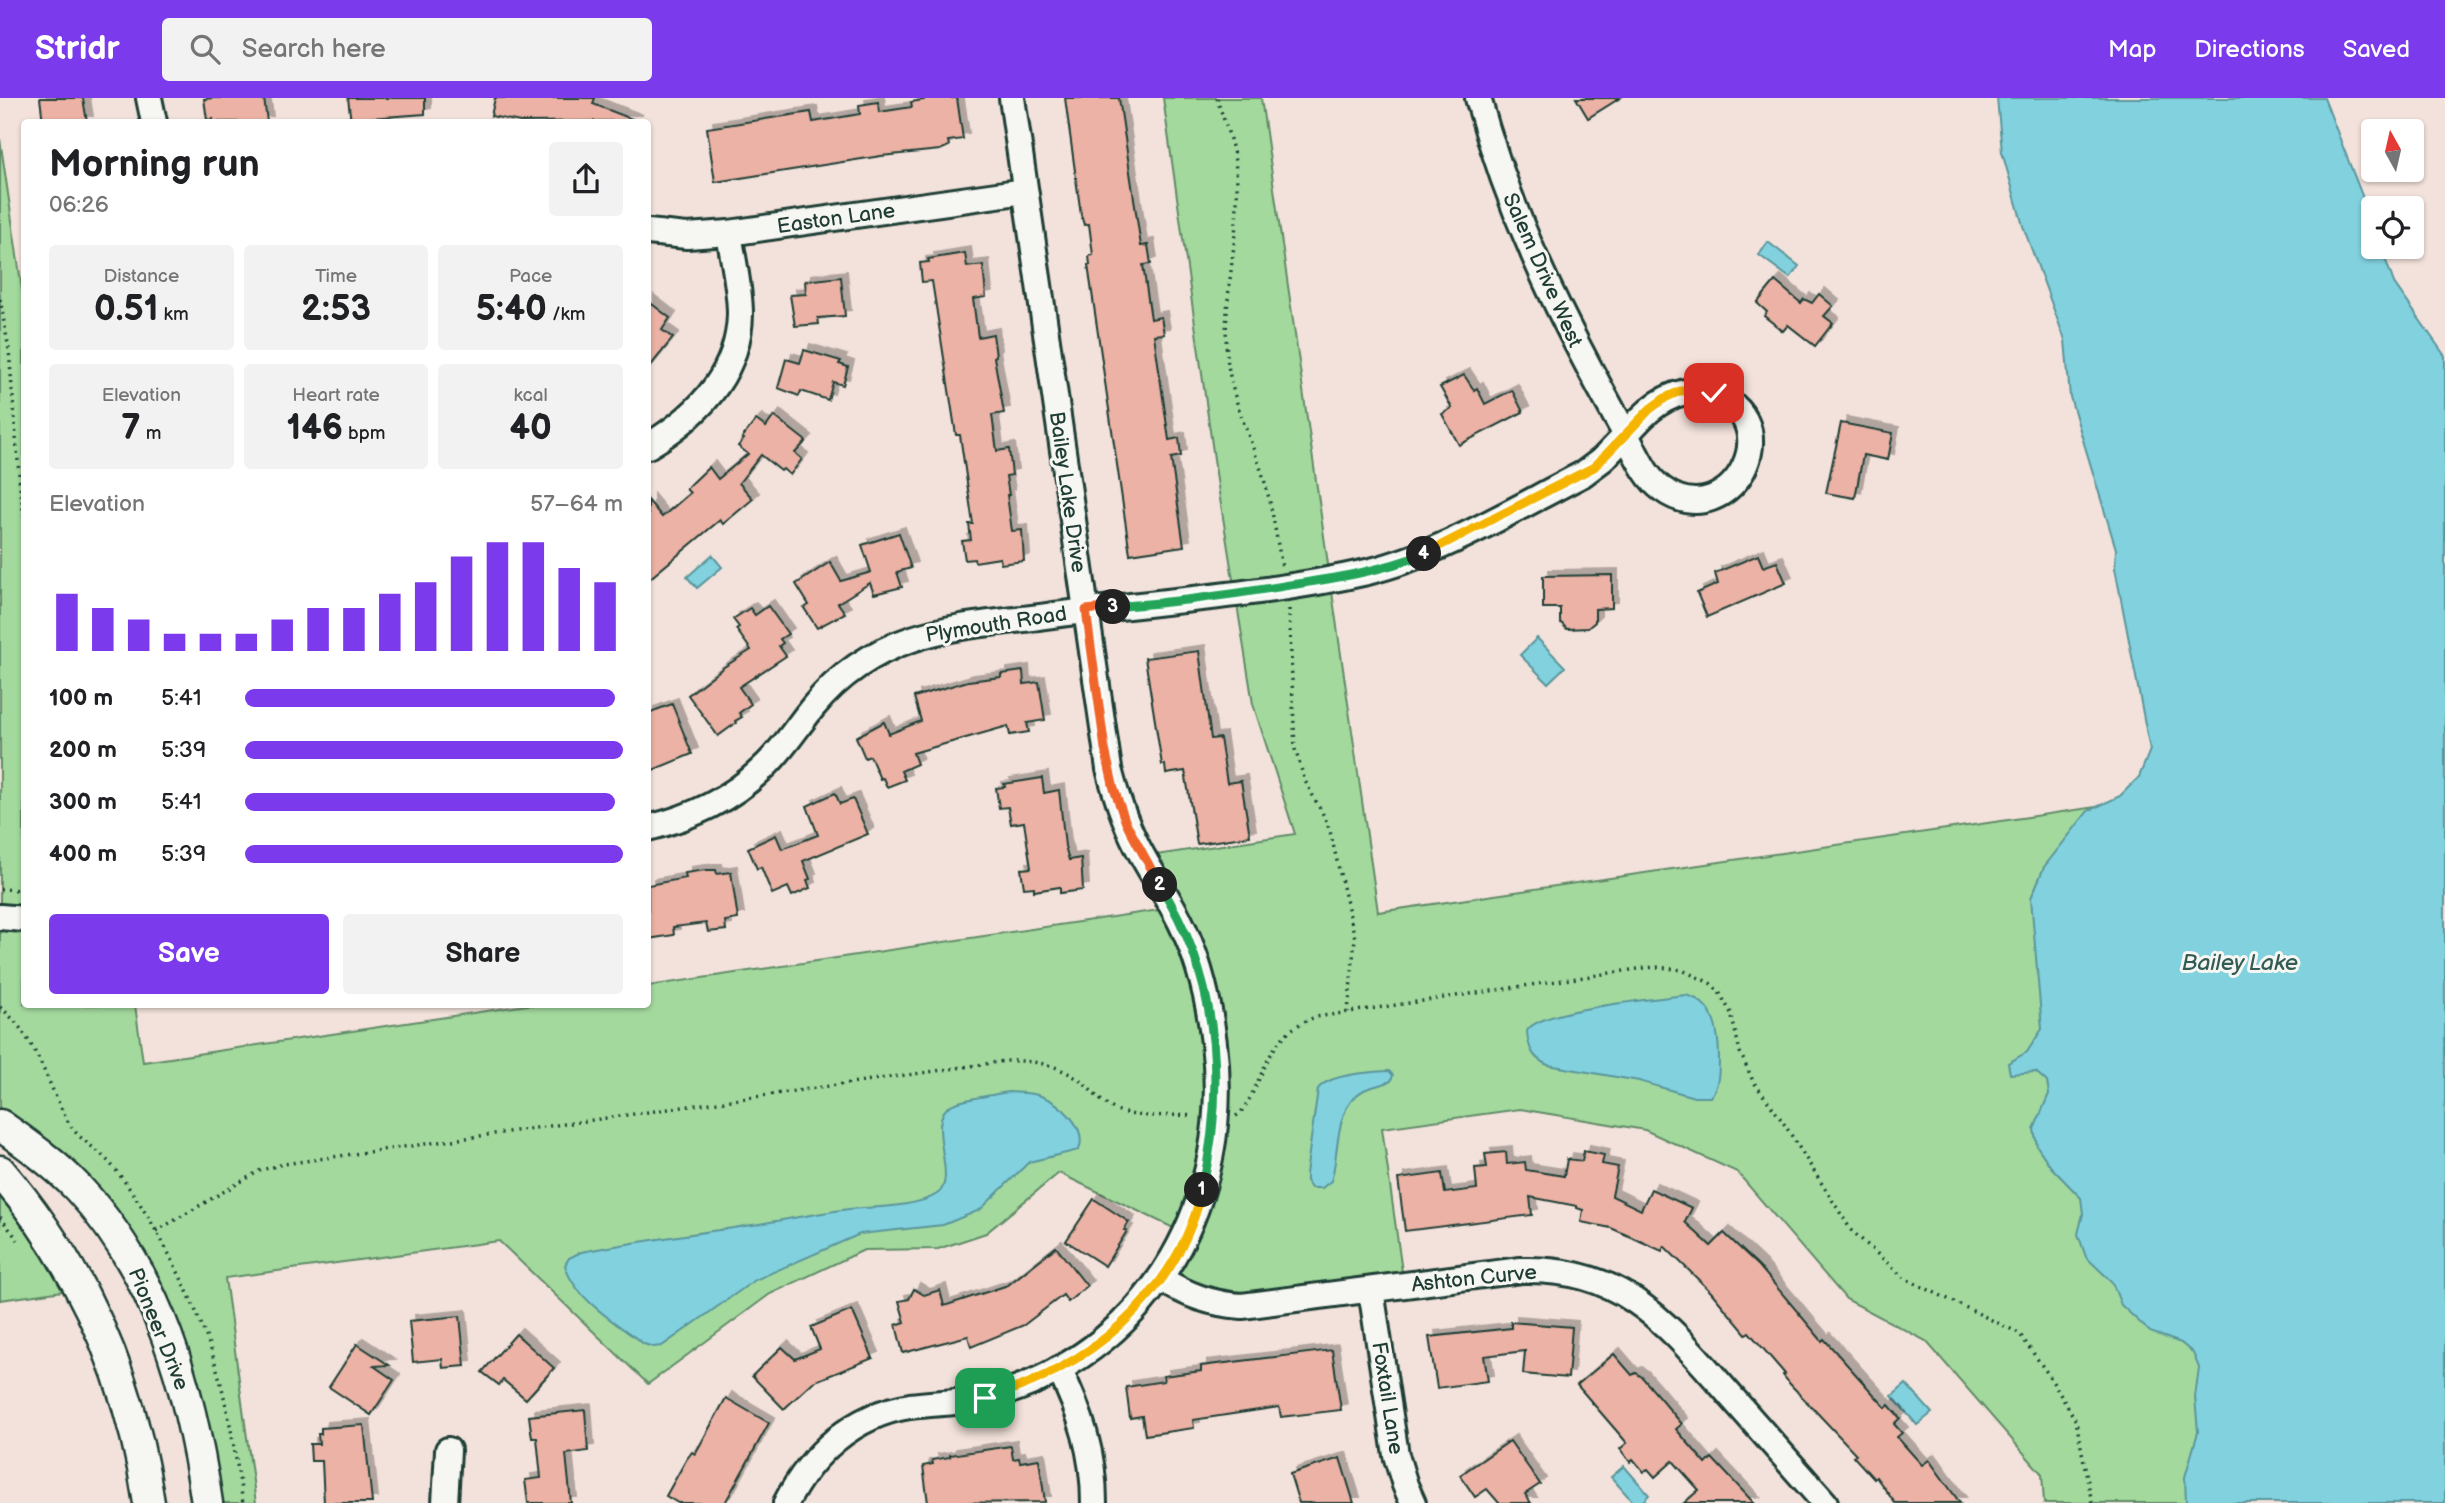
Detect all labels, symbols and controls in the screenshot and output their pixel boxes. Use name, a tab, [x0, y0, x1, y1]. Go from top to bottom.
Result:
search box	[162, 18, 652, 81]
text: Stridr	[35, 29, 120, 69]
icon: search	[186, 30, 224, 68]
text: Search here	[242, 34, 386, 65]
text: Map	[2108, 35, 2156, 64]
text: Directions	[2194, 35, 2305, 64]
text: Saved	[2343, 35, 2410, 64]
north arrow	[2361, 119, 2424, 182]
map controls	[2361, 119, 2424, 259]
text: Morning run	[49, 142, 260, 187]
button: share	[549, 142, 623, 216]
street label: Salem Drive West	[1497, 189, 1588, 352]
text: 06:26	[49, 191, 109, 219]
button: locate	[2361, 196, 2424, 259]
street label: Easton Lane	[775, 198, 897, 239]
text: Distance	[103, 265, 179, 288]
text: Time	[315, 265, 357, 288]
text: Pace	[509, 265, 552, 288]
text: 0.51	[94, 288, 158, 331]
text: 2:53	[301, 288, 371, 331]
text: 5:40	[476, 288, 547, 331]
text: km	[158, 303, 189, 326]
text: /km	[547, 303, 586, 326]
pin	[1684, 363, 1744, 423]
icon: check	[1695, 374, 1733, 412]
text: Elevation	[102, 384, 181, 407]
text: Heart rate	[292, 384, 380, 407]
text: kcal	[514, 384, 548, 407]
text: 7	[121, 407, 141, 450]
text: 146	[286, 407, 343, 450]
text: 40	[509, 407, 552, 450]
street label: Bailey Lake Drive	[1044, 410, 1091, 574]
text: m	[141, 422, 161, 445]
text: bpm	[343, 422, 386, 445]
text: Elevation	[49, 490, 145, 518]
text: 57–64 m	[530, 490, 623, 518]
pin: 4	[1406, 536, 1442, 572]
text: 4	[1418, 542, 1429, 565]
pin: 3	[1096, 589, 1130, 624]
text: 3	[1107, 595, 1118, 618]
street label: Plymouth Road	[924, 601, 1068, 648]
text: 100 m	[49, 684, 113, 712]
text: 5:41	[161, 684, 202, 712]
text: 200 m	[49, 736, 117, 764]
text: 5:39	[161, 736, 206, 764]
text: 300 m	[49, 788, 117, 816]
text: 5:41	[161, 788, 202, 816]
text: 400 m	[49, 840, 117, 868]
text: 5:39	[161, 840, 206, 868]
pin: 2	[1142, 868, 1178, 902]
text: 2	[1154, 873, 1165, 896]
button: Save	[49, 914, 329, 994]
button: Share	[343, 914, 623, 994]
water label: Bailey Lake	[2182, 949, 2298, 977]
pin: 1	[1184, 1172, 1220, 1208]
text: 1	[1198, 1178, 1206, 1201]
street label: Ashton Curve	[1410, 1259, 1538, 1298]
street label: Pioneer Drive	[123, 1264, 194, 1394]
street label: Foxtail Lane	[1366, 1340, 1409, 1456]
pin	[955, 1368, 1015, 1428]
icon: arrive	[966, 1379, 1004, 1417]

